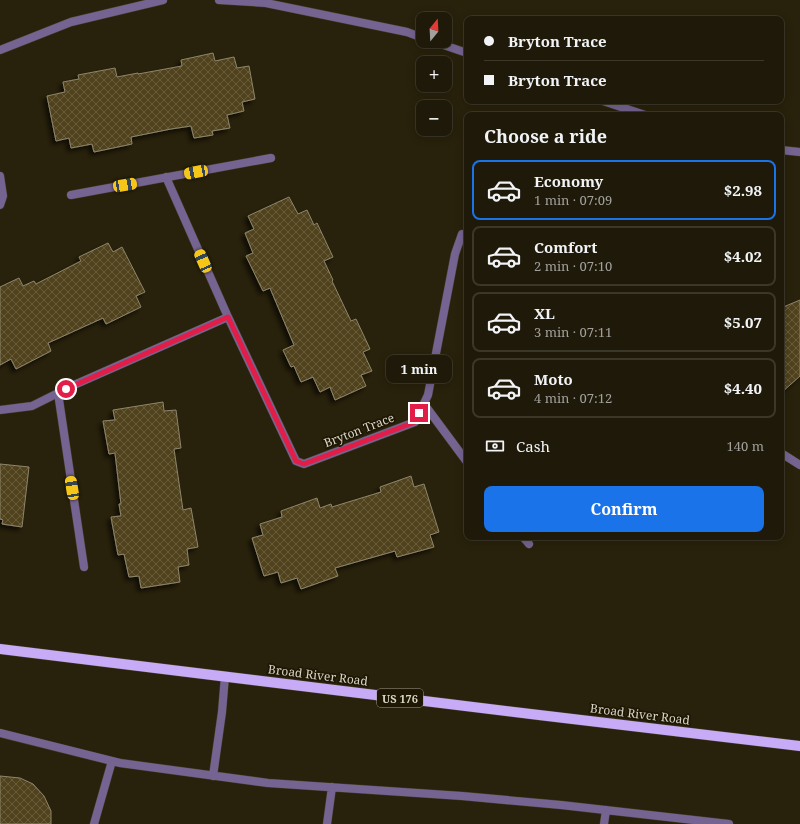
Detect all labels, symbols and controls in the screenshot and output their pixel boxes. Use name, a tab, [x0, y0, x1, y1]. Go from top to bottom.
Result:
north arrow	[416, 12, 452, 48]
map controls	[416, 12, 452, 136]
text: Bryton Trace	[508, 31, 607, 51]
button: +	[416, 56, 452, 92]
text: Bryton Trace	[508, 70, 607, 90]
button: −	[416, 100, 452, 136]
text: Choose a ride	[484, 124, 607, 148]
car	[183, 164, 209, 180]
text: Economy	[534, 171, 603, 191]
icon: car	[486, 172, 522, 208]
car	[112, 177, 138, 193]
text: $2.98	[724, 180, 762, 200]
text: 1 min · 07:09	[534, 191, 612, 209]
text: Comfort	[534, 237, 597, 257]
icon: car	[486, 238, 522, 274]
text: $4.02	[724, 246, 762, 266]
car	[193, 248, 213, 274]
text: 2 min · 07:10	[534, 257, 612, 275]
text: XL	[534, 303, 555, 323]
icon: car	[486, 304, 522, 340]
text: $5.07	[724, 312, 762, 332]
text: 3 min · 07:11	[534, 323, 612, 341]
callout: 1 min	[386, 355, 452, 383]
text: 1 min	[401, 360, 437, 378]
text: Moto	[534, 369, 573, 389]
icon: car	[486, 370, 522, 406]
text: $4.40	[724, 378, 762, 398]
route start	[57, 380, 75, 398]
text: 4 min · 07:12	[534, 389, 612, 407]
route end	[410, 404, 428, 422]
street label: Bryton Trace	[321, 409, 397, 451]
icon: cash	[484, 435, 506, 457]
text: Cash	[516, 436, 550, 456]
text: 140 m	[727, 437, 764, 455]
car	[64, 475, 80, 501]
button: Confirm	[484, 486, 764, 532]
street label: Broad River Road	[267, 660, 370, 690]
road number: US 176	[377, 689, 423, 707]
street label: Broad River Road	[589, 699, 692, 729]

